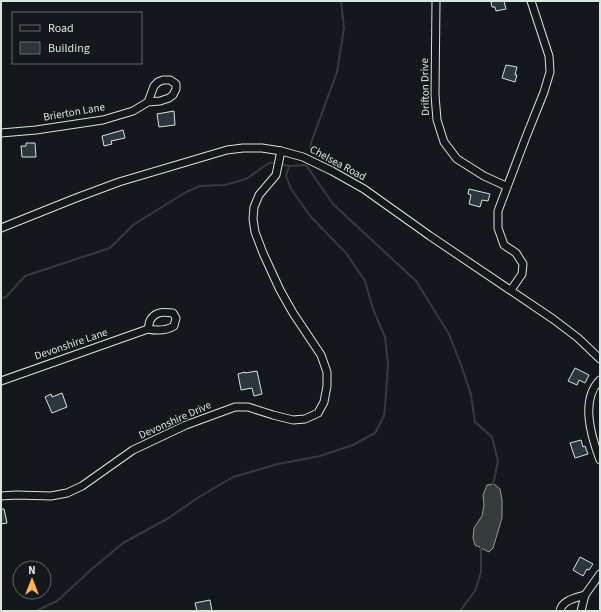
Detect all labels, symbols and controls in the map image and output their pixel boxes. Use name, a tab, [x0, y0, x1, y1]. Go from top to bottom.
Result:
legend	[12, 12, 142, 64]
text: Road	[48, 20, 74, 37]
text: Building	[48, 40, 90, 57]
street label: Drifton Drive	[417, 57, 433, 116]
street label: Brierton Lane	[42, 99, 107, 125]
street label: Chelsea Road	[307, 142, 369, 184]
street label: Devonshire Lane	[32, 324, 110, 364]
street label: Devonshire Drive	[136, 397, 214, 443]
north arrow	[12, 560, 52, 600]
text: N	[28, 563, 36, 578]

